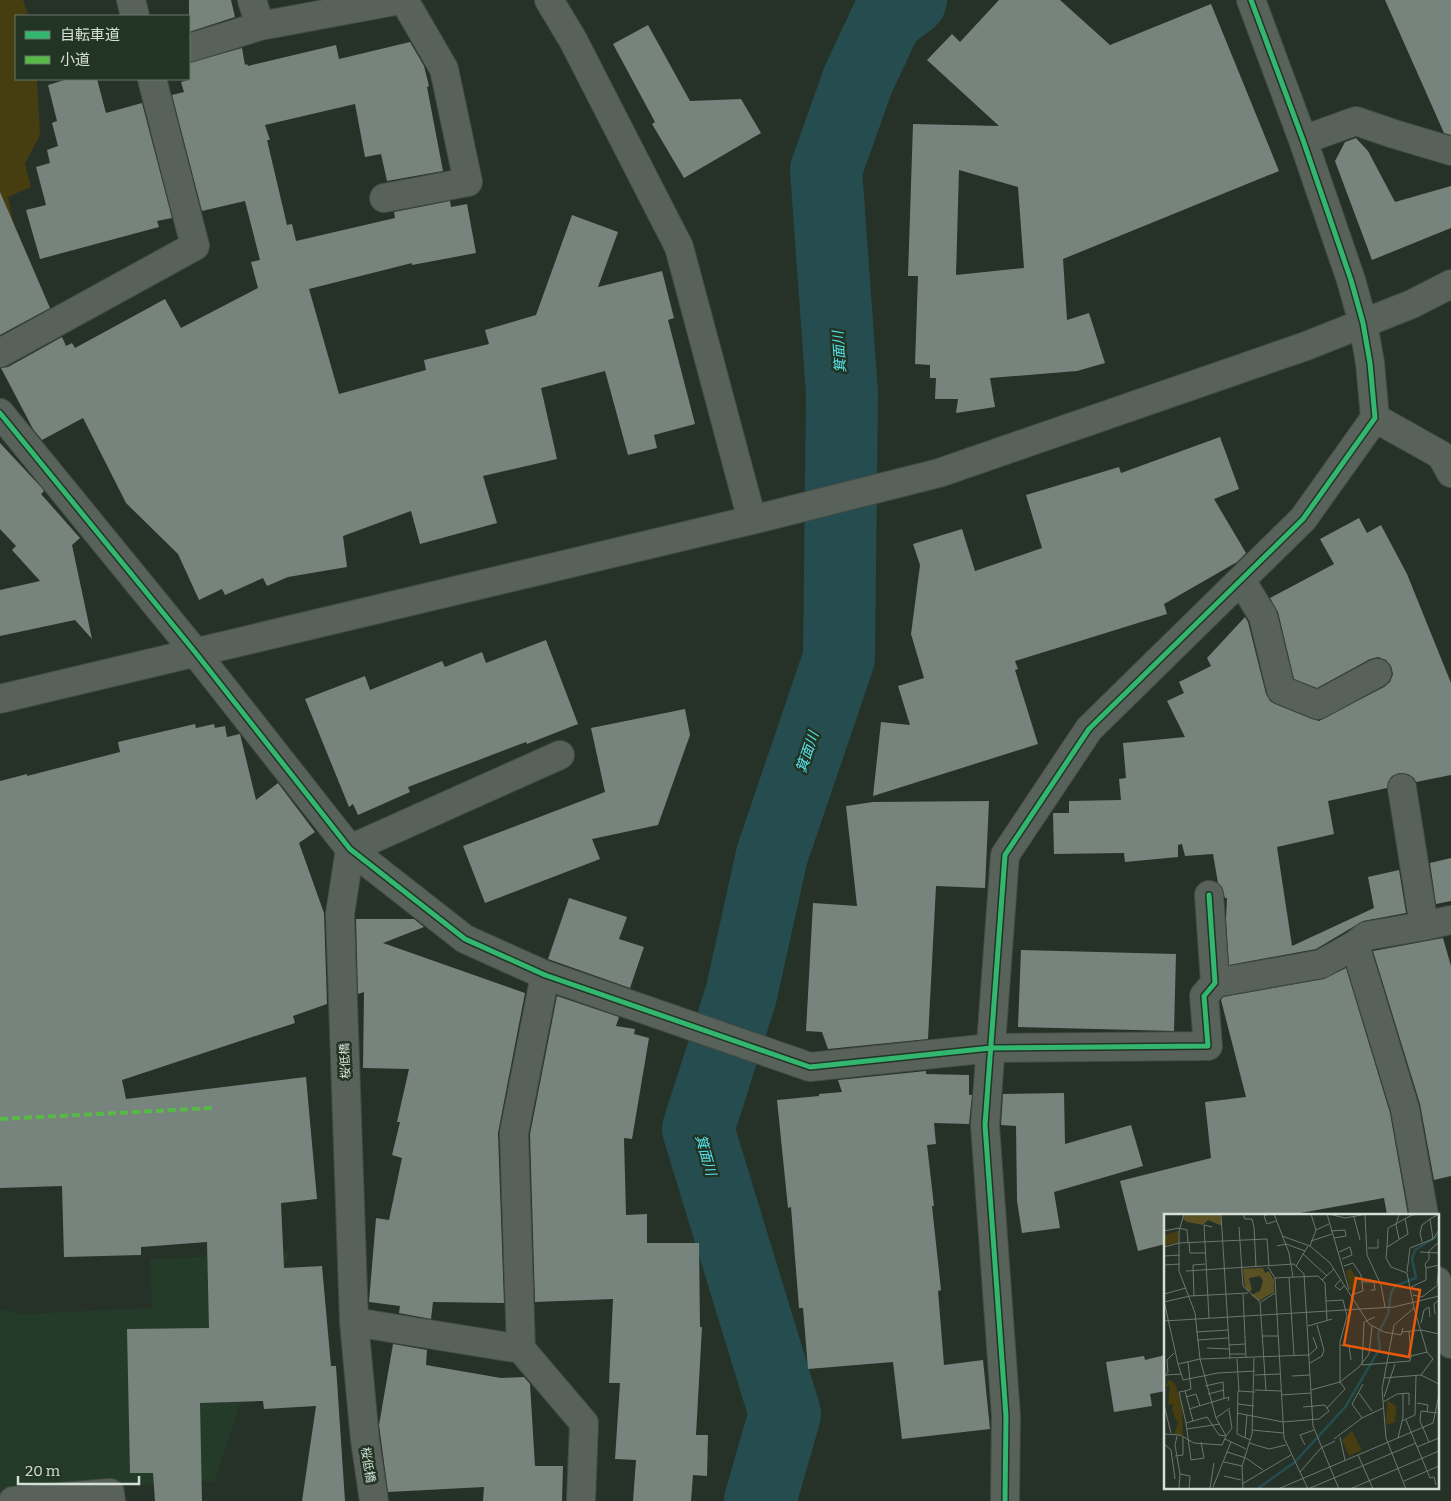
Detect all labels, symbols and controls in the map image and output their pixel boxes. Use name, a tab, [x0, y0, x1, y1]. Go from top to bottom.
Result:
legend	[15, 15, 190, 80]
text: 自転車道	[60, 26, 120, 44]
text: 小道	[60, 51, 90, 69]
water label: 箕面川	[829, 328, 849, 374]
water label: 箕面川	[793, 728, 823, 775]
street label: 桜低橋	[337, 1043, 353, 1079]
water label: 箕面川	[692, 1133, 720, 1180]
inset map	[1164, 1214, 1438, 1488]
street label: 桜低橋	[358, 1446, 378, 1484]
scale bar	[18, 1454, 139, 1486]
text: 20 m	[25, 1462, 61, 1480]

